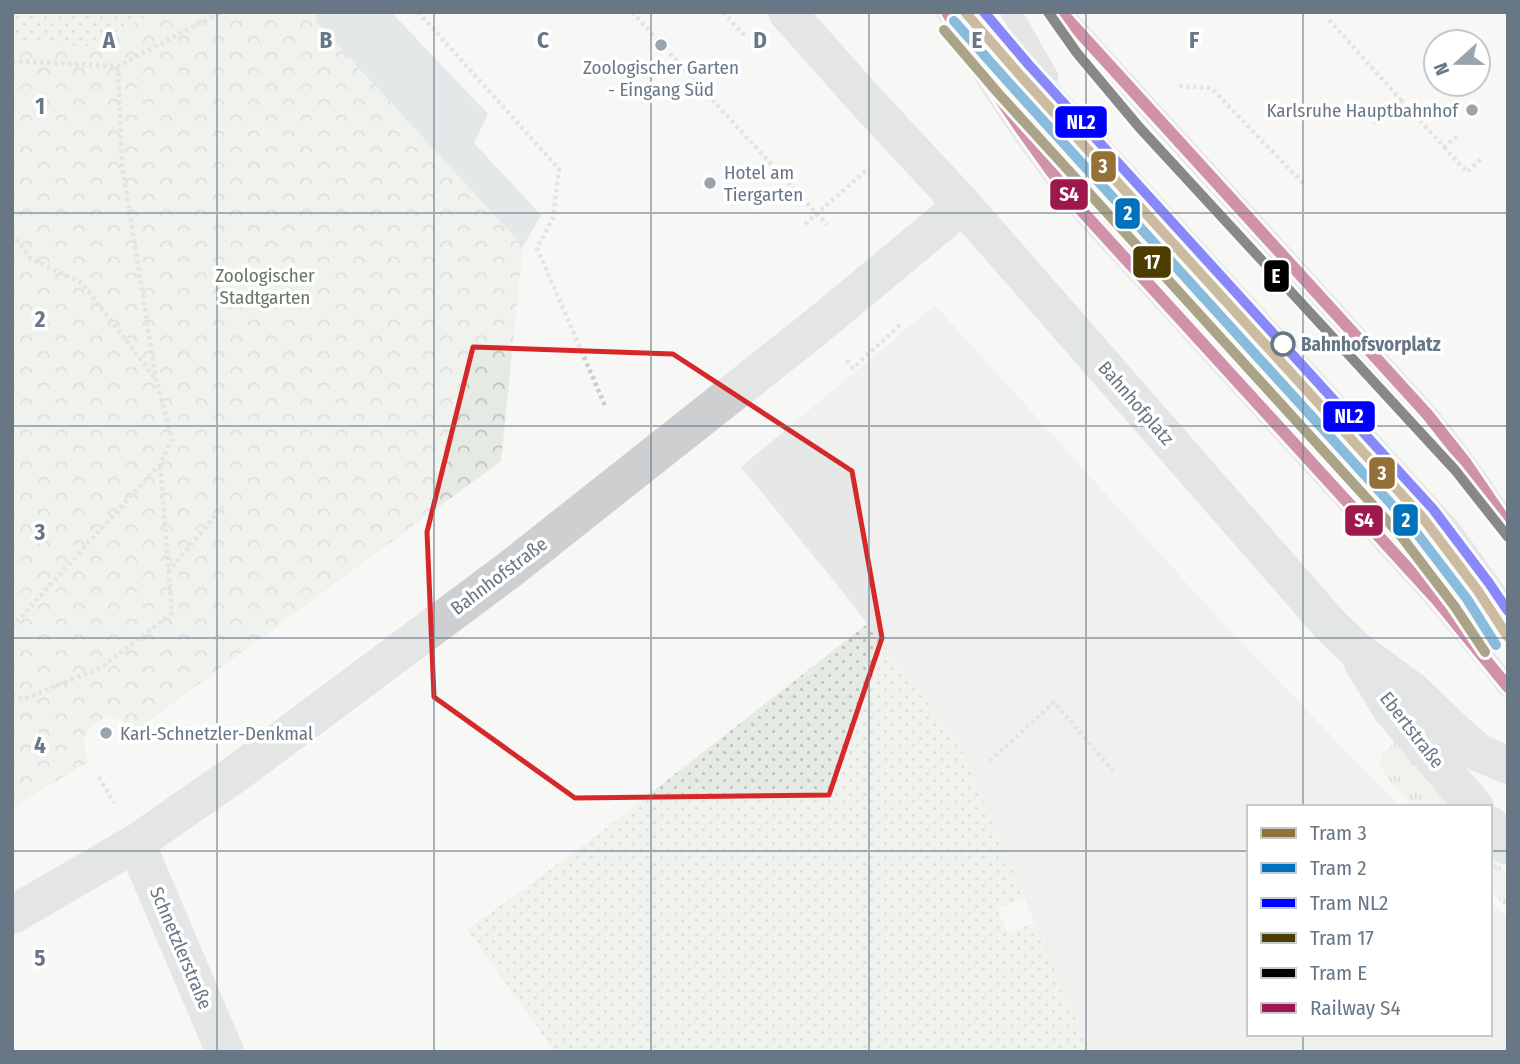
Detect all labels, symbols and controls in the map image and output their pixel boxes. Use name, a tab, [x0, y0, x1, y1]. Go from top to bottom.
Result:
text: A	[102, 26, 116, 54]
text: B	[320, 26, 333, 54]
text: C	[537, 26, 549, 54]
text: D	[753, 26, 767, 54]
text: E	[972, 26, 983, 54]
text: F	[1189, 26, 1199, 54]
north arrow	[1422, 28, 1492, 98]
marker: Zoologischer Garten - Eingang Süd	[653, 37, 669, 53]
place label: Zoologischer Garten - Eingang Süd	[583, 56, 739, 101]
text: N	[1429, 59, 1454, 78]
text: 1	[35, 92, 45, 120]
place label: Karlsruhe Hauptbahnhof	[1266, 99, 1459, 122]
marker: Karlsruhe Hauptbahnhof	[1464, 102, 1480, 118]
line badge: NL2	[1054, 105, 1108, 139]
text: NL2	[1067, 111, 1096, 134]
line badge: 3	[1090, 150, 1117, 183]
text: 3	[1098, 155, 1108, 178]
place label: Hotel am Tiergarten	[724, 161, 803, 206]
marker: Hotel am Tiergarten	[702, 175, 718, 191]
line badge: S4	[1049, 178, 1089, 211]
text: S4	[1059, 183, 1079, 206]
line badge: 2	[1114, 197, 1141, 230]
text: 2	[1123, 202, 1133, 225]
line badge: 17	[1132, 245, 1172, 279]
text: 17	[1144, 251, 1160, 274]
line badge: E	[1263, 259, 1290, 293]
park label: Zoologischer Stadtgarten	[215, 264, 315, 309]
text: E	[1271, 265, 1281, 288]
text: 2	[34, 305, 46, 333]
marker: Bahnhofsvorplatz	[1271, 332, 1295, 356]
place label: Bahnhofsvorplatz	[1301, 333, 1441, 356]
street label: Bahnhofplatz	[1093, 356, 1179, 450]
line badge: NL2	[1322, 400, 1376, 433]
text: NL2	[1335, 405, 1364, 428]
line badge: 3	[1368, 456, 1396, 490]
text: 3	[1377, 462, 1387, 485]
line badge: 2	[1392, 503, 1419, 537]
line badge: S4	[1344, 504, 1384, 537]
text: S4	[1354, 509, 1374, 532]
text: 2	[1401, 509, 1411, 532]
text: 3	[34, 518, 46, 546]
street label: Bahnhofstraße	[446, 532, 552, 620]
street label: Ebertstraße	[1375, 687, 1449, 773]
place label: Karl-Schnetzler-Denkmal	[120, 722, 313, 745]
marker: Karl-Schnetzler-Denkmal	[98, 725, 114, 741]
text: 4	[34, 731, 46, 759]
legend	[1247, 805, 1492, 1036]
text: Tram 3	[1310, 820, 1367, 846]
text: Tram 2	[1310, 855, 1366, 881]
street label: Schnetzlerstraße	[145, 883, 217, 1013]
text: Tram NL2	[1310, 890, 1388, 916]
text: Tram 17	[1310, 925, 1374, 951]
text: 5	[34, 944, 46, 972]
text: Tram E	[1310, 960, 1367, 986]
text: Railway S4	[1310, 995, 1401, 1021]

